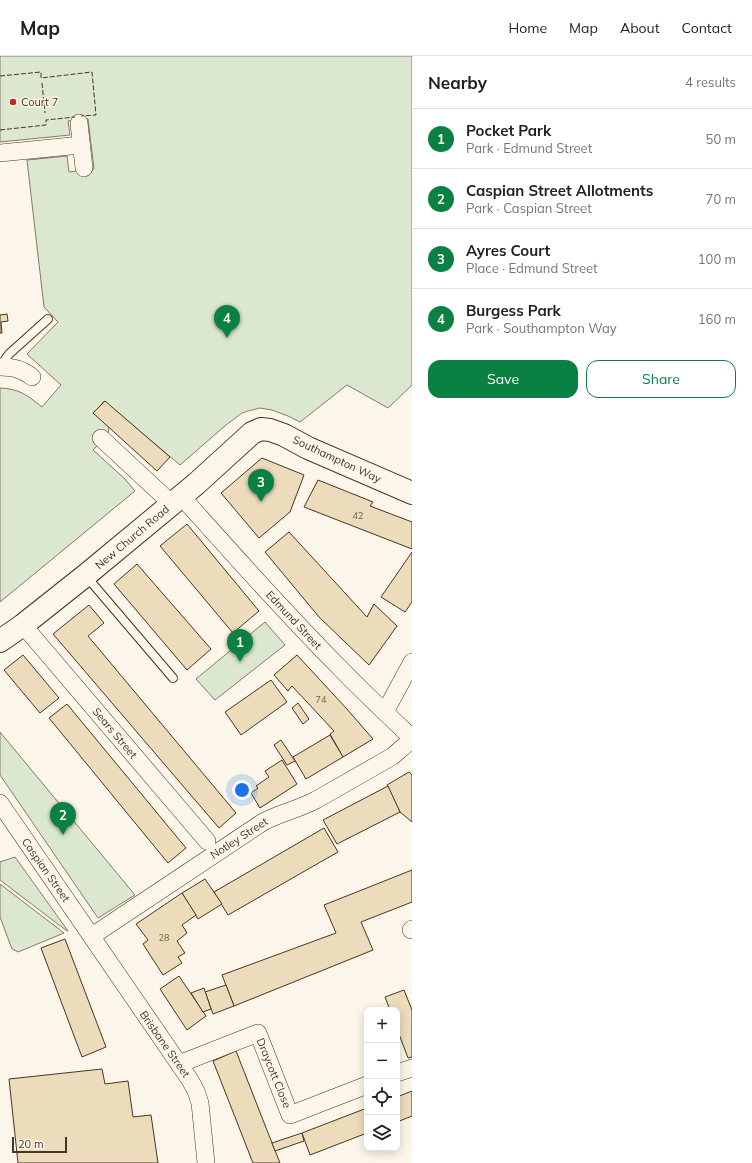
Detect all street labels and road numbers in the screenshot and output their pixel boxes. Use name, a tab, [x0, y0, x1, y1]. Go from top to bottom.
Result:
street label: Southampton Way	[291, 432, 384, 486]
street label: New Church Road	[92, 502, 172, 572]
street label: Edmund Street	[263, 588, 325, 652]
street label: Sears Street	[90, 705, 140, 761]
street label: Notley Street	[208, 814, 271, 862]
street label: Caspian Street	[19, 835, 73, 905]
street label: Brisbane Street	[137, 1008, 193, 1080]
street label: Draycott Close	[254, 1036, 294, 1110]

